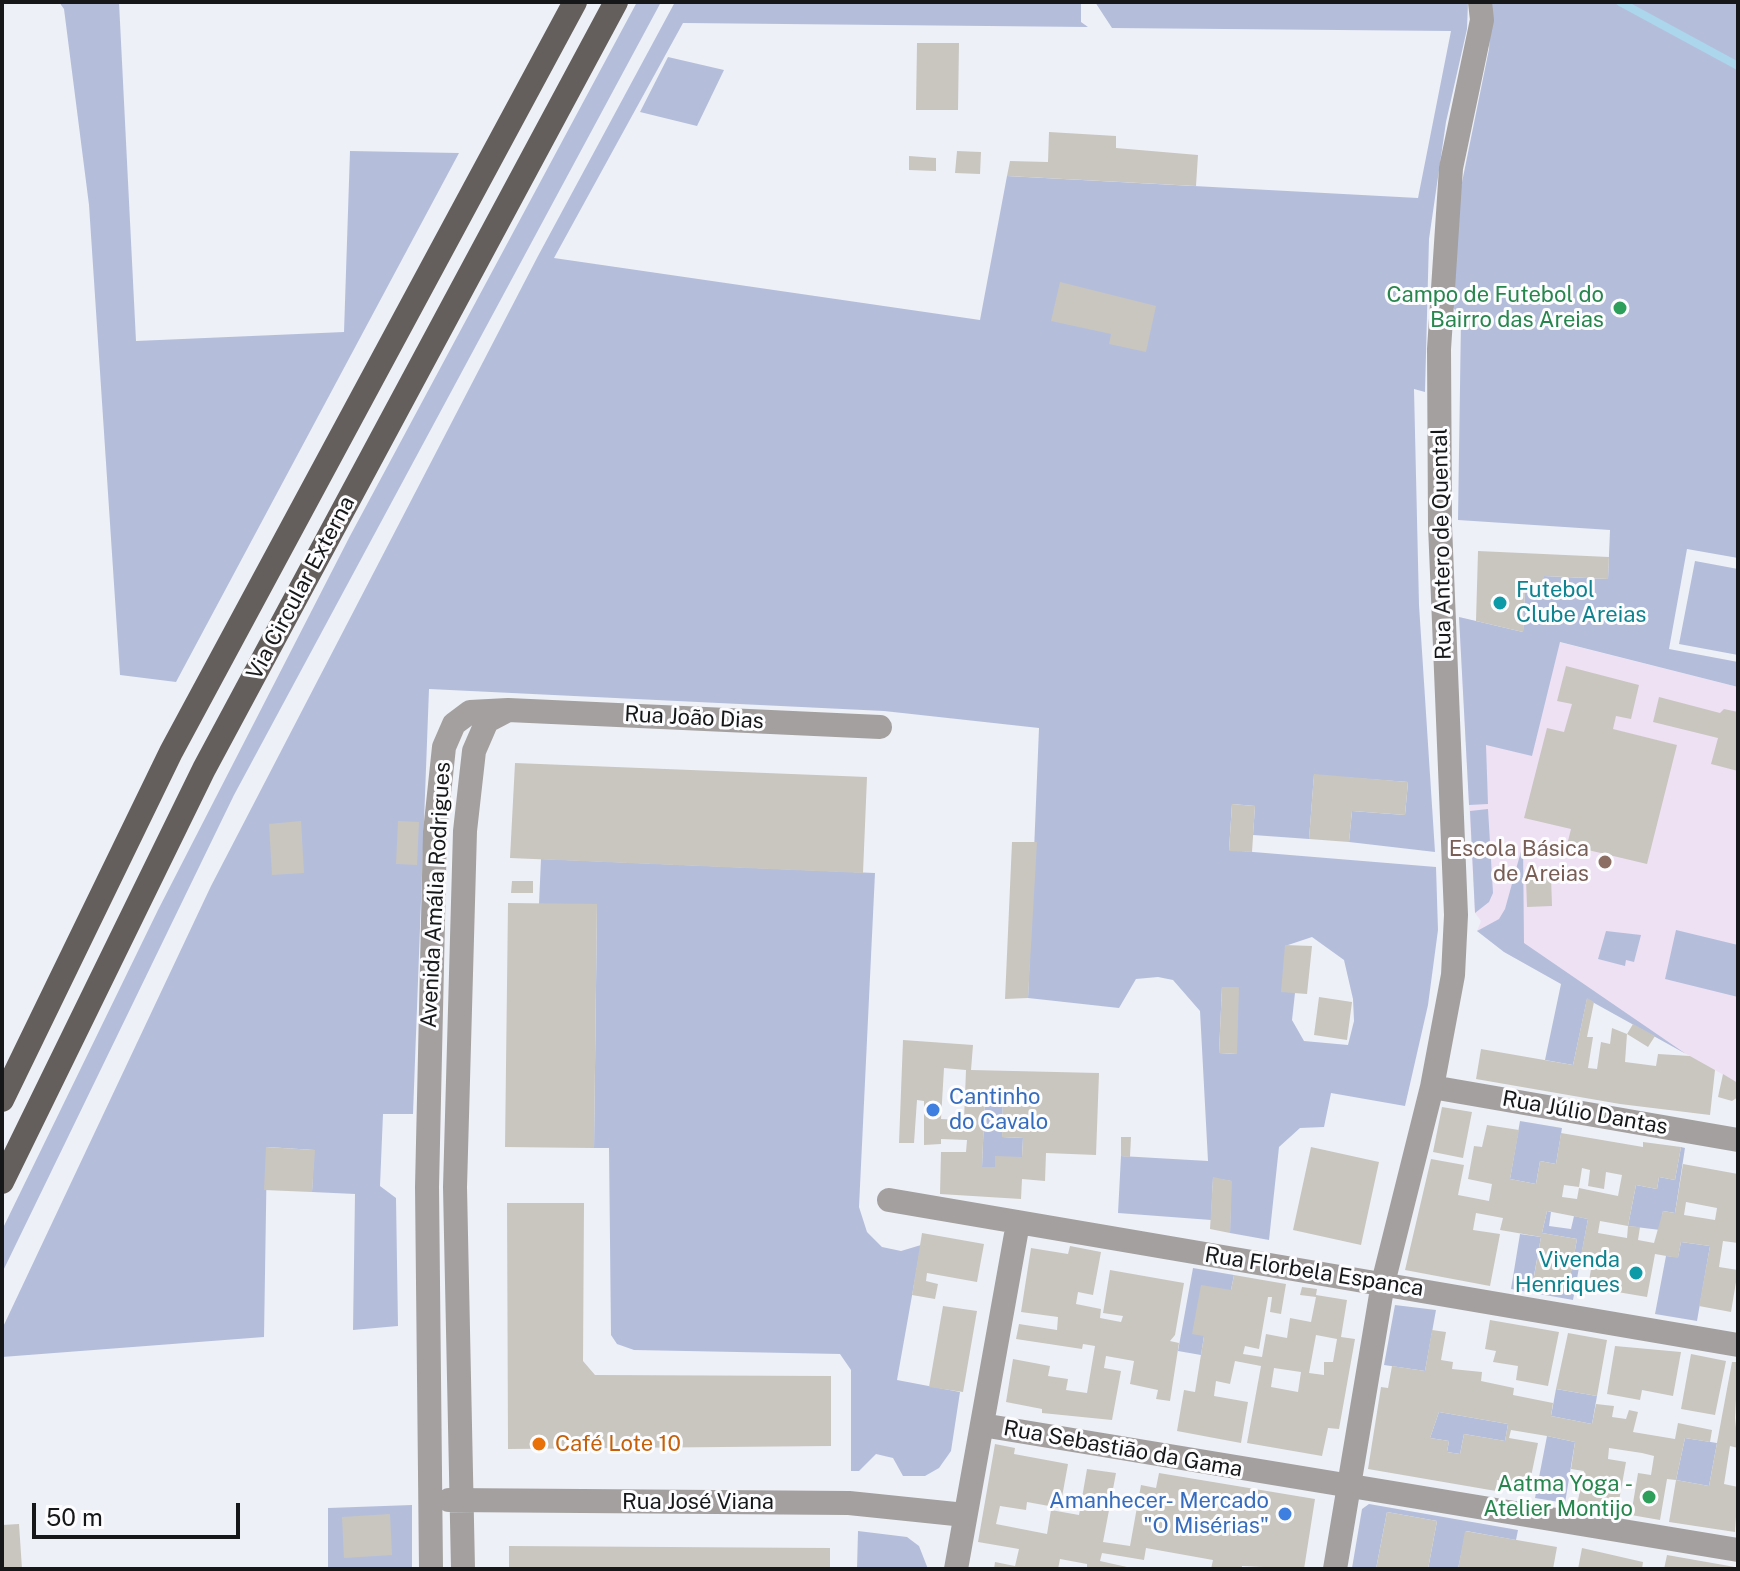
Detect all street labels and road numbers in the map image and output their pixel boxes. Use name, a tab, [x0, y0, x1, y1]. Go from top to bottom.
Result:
street label: Rua Antero de Quental	[1427, 428, 1457, 660]
street label: Via Circular Externa	[241, 492, 361, 684]
street label: Rua João Dias	[624, 701, 764, 735]
street label: Avenida Amália Rodrigues	[416, 761, 456, 1029]
street label: Rua Júlio Dantas	[1500, 1085, 1670, 1141]
street label: Rua Florbela Espanca	[1203, 1242, 1425, 1302]
street label: Rua Sebastião da Gama	[1001, 1415, 1245, 1483]
street label: Rua José Viana	[622, 1489, 774, 1515]

